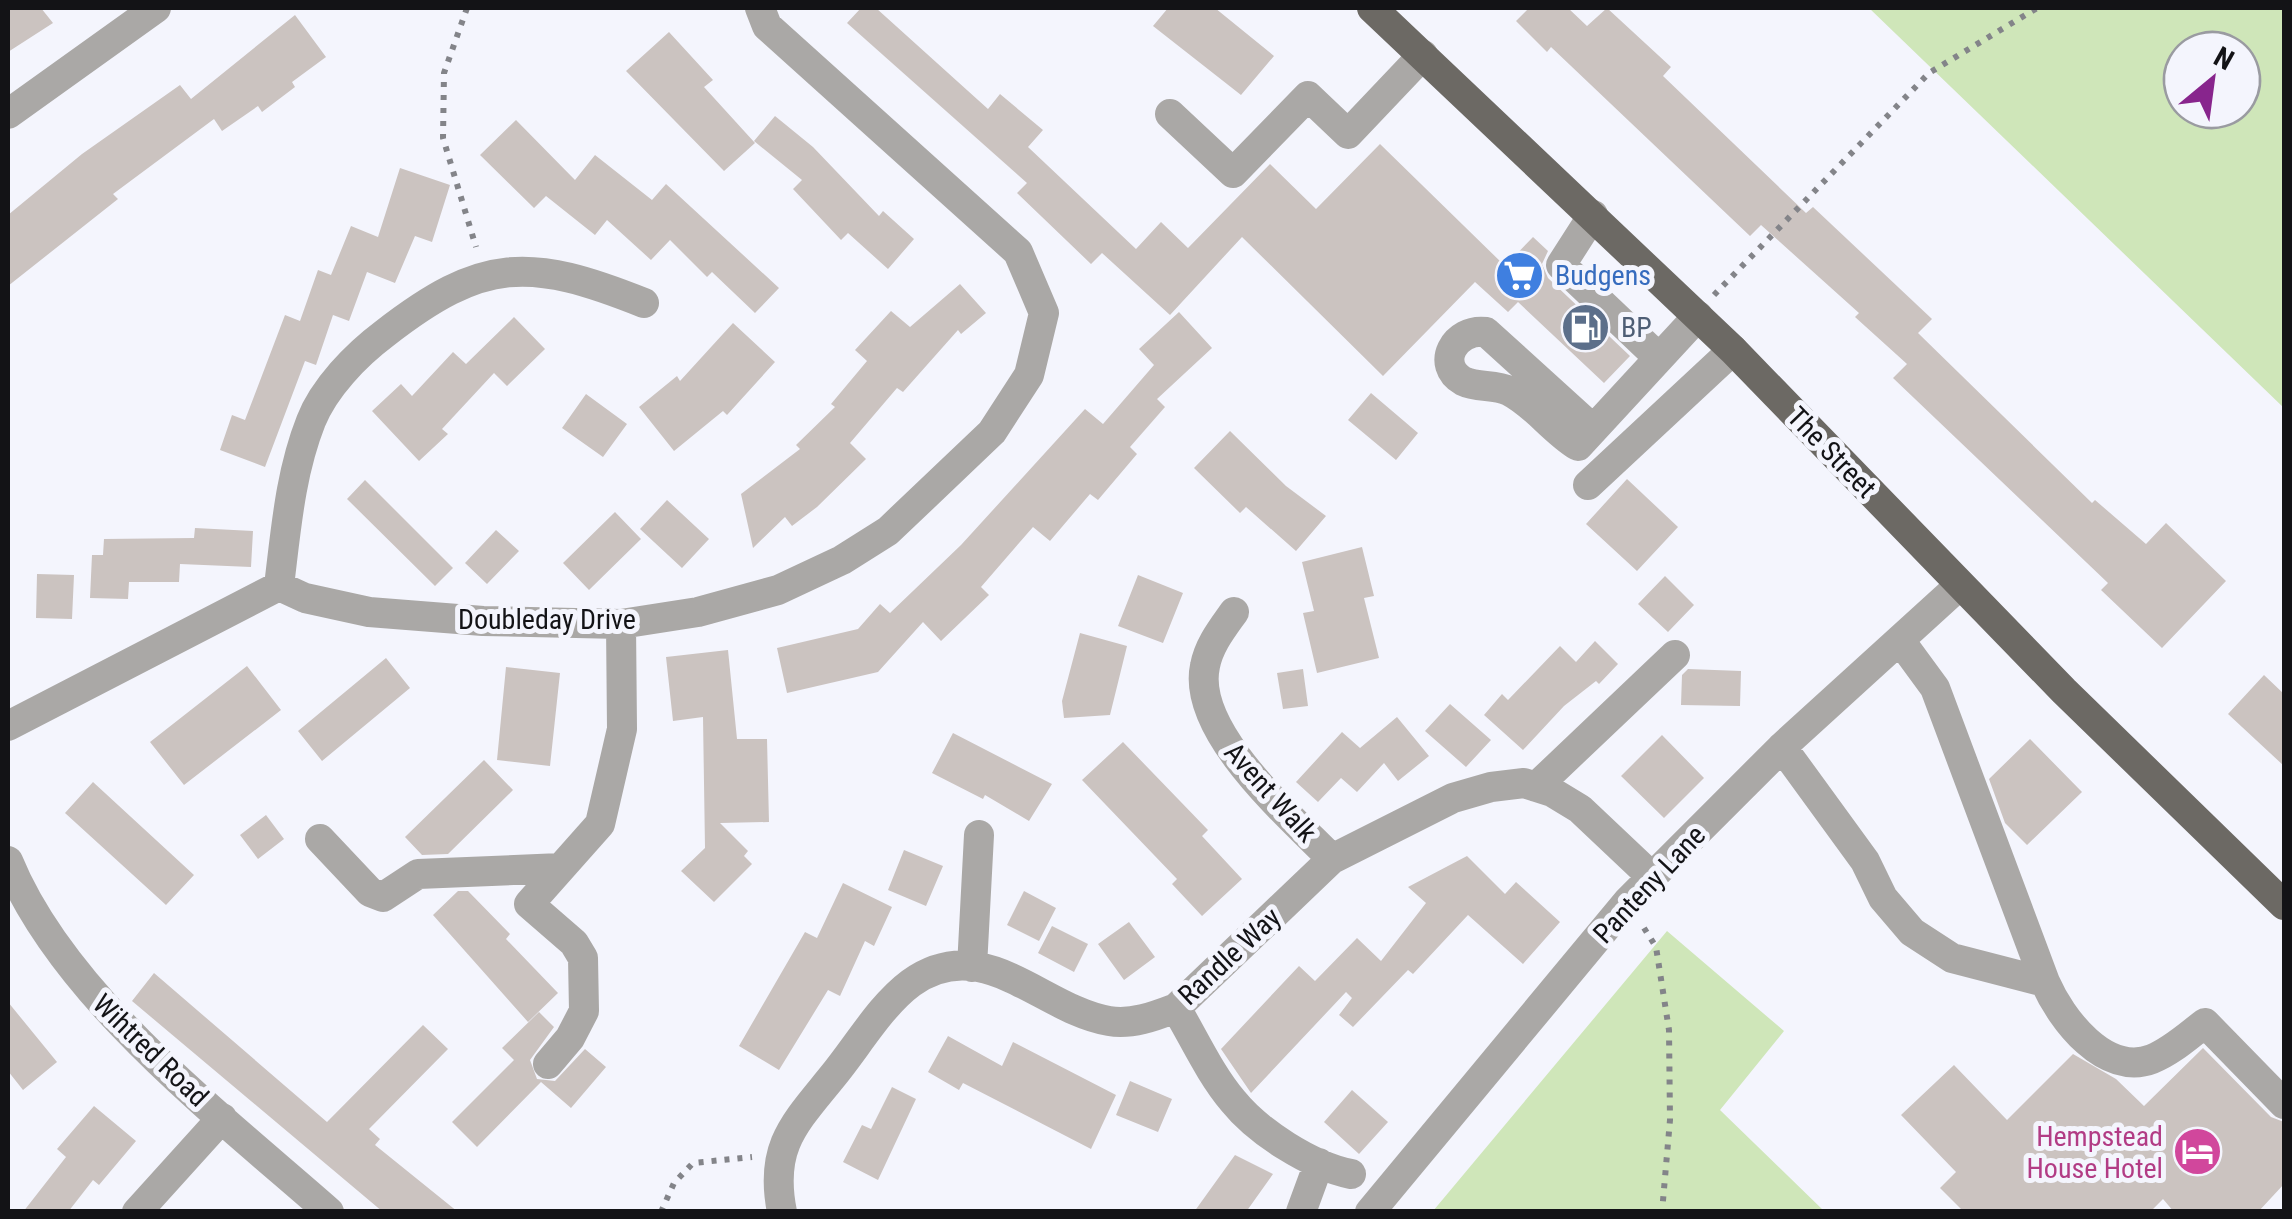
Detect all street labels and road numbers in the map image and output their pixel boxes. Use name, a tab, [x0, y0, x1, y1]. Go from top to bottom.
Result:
street label: The Street	[1780, 400, 1883, 505]
street label: Doubleday Drive	[458, 603, 636, 636]
street label: Avent Walk	[1218, 736, 1324, 849]
street label: Panteny Lane	[1587, 819, 1712, 950]
street label: Randle Way	[1171, 901, 1287, 1012]
street label: Wihtred Road	[86, 987, 215, 1113]

